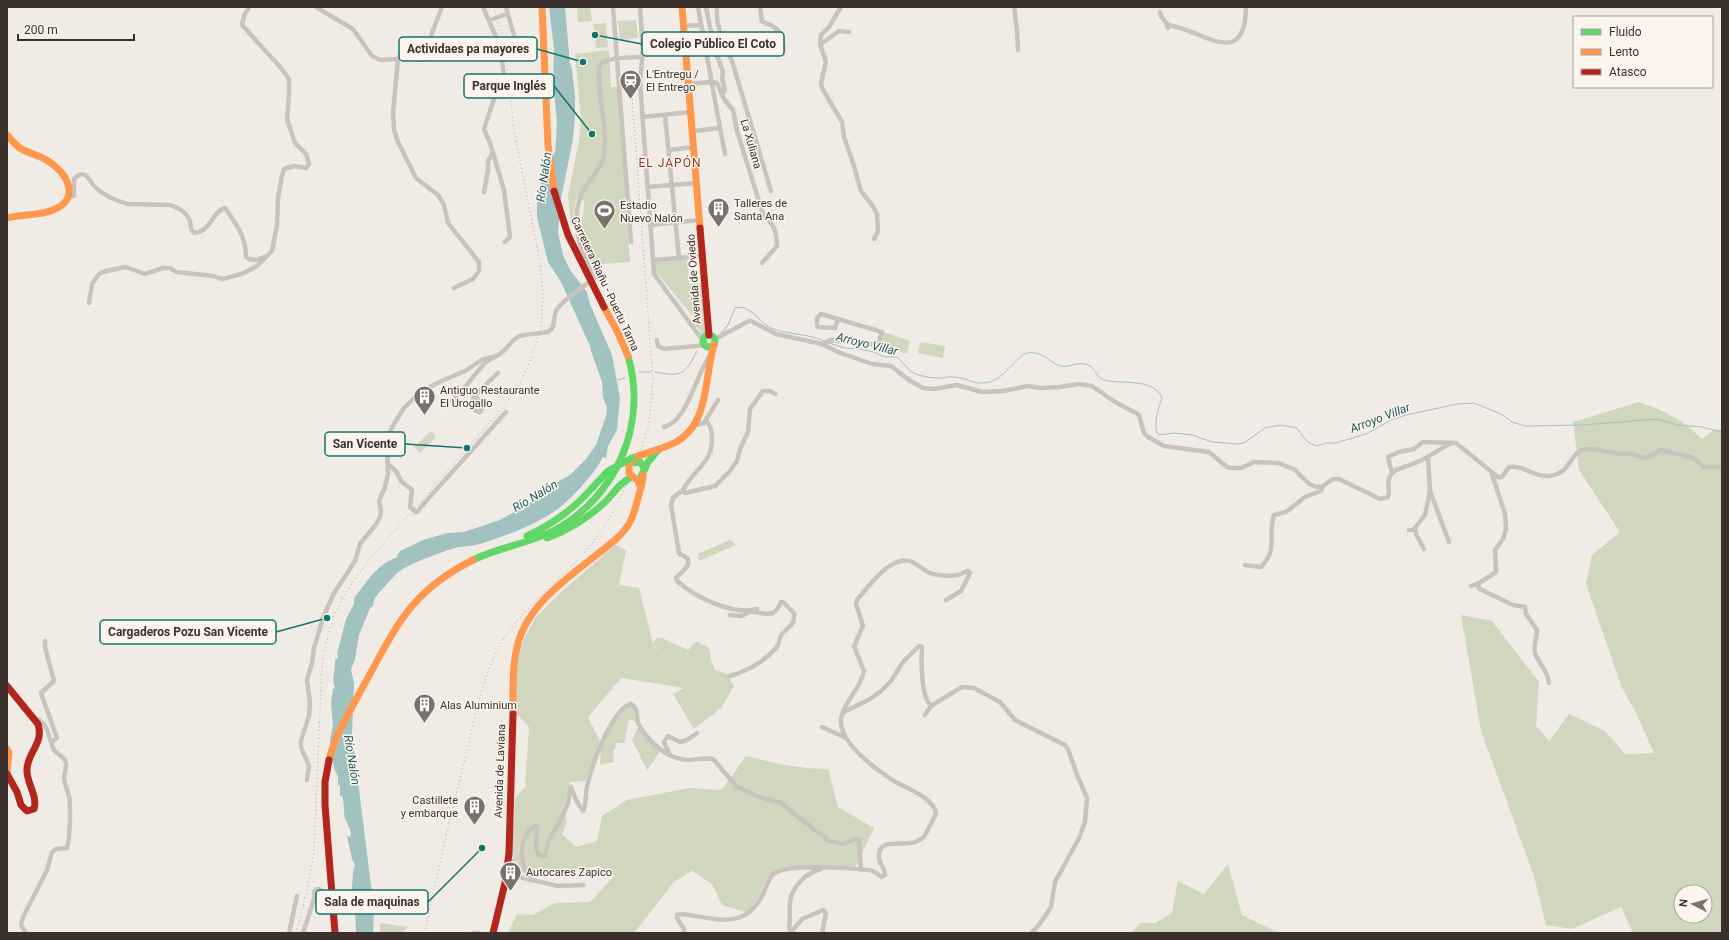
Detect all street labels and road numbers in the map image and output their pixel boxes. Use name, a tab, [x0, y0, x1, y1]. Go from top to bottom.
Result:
street label: La Xuliana	[738, 118, 764, 170]
street label: Carretera Riañu - Puertu Tarna	[568, 215, 642, 353]
street label: Avenida de Oviedo	[684, 234, 704, 324]
street label: Avenida de Laviana	[492, 724, 508, 818]

